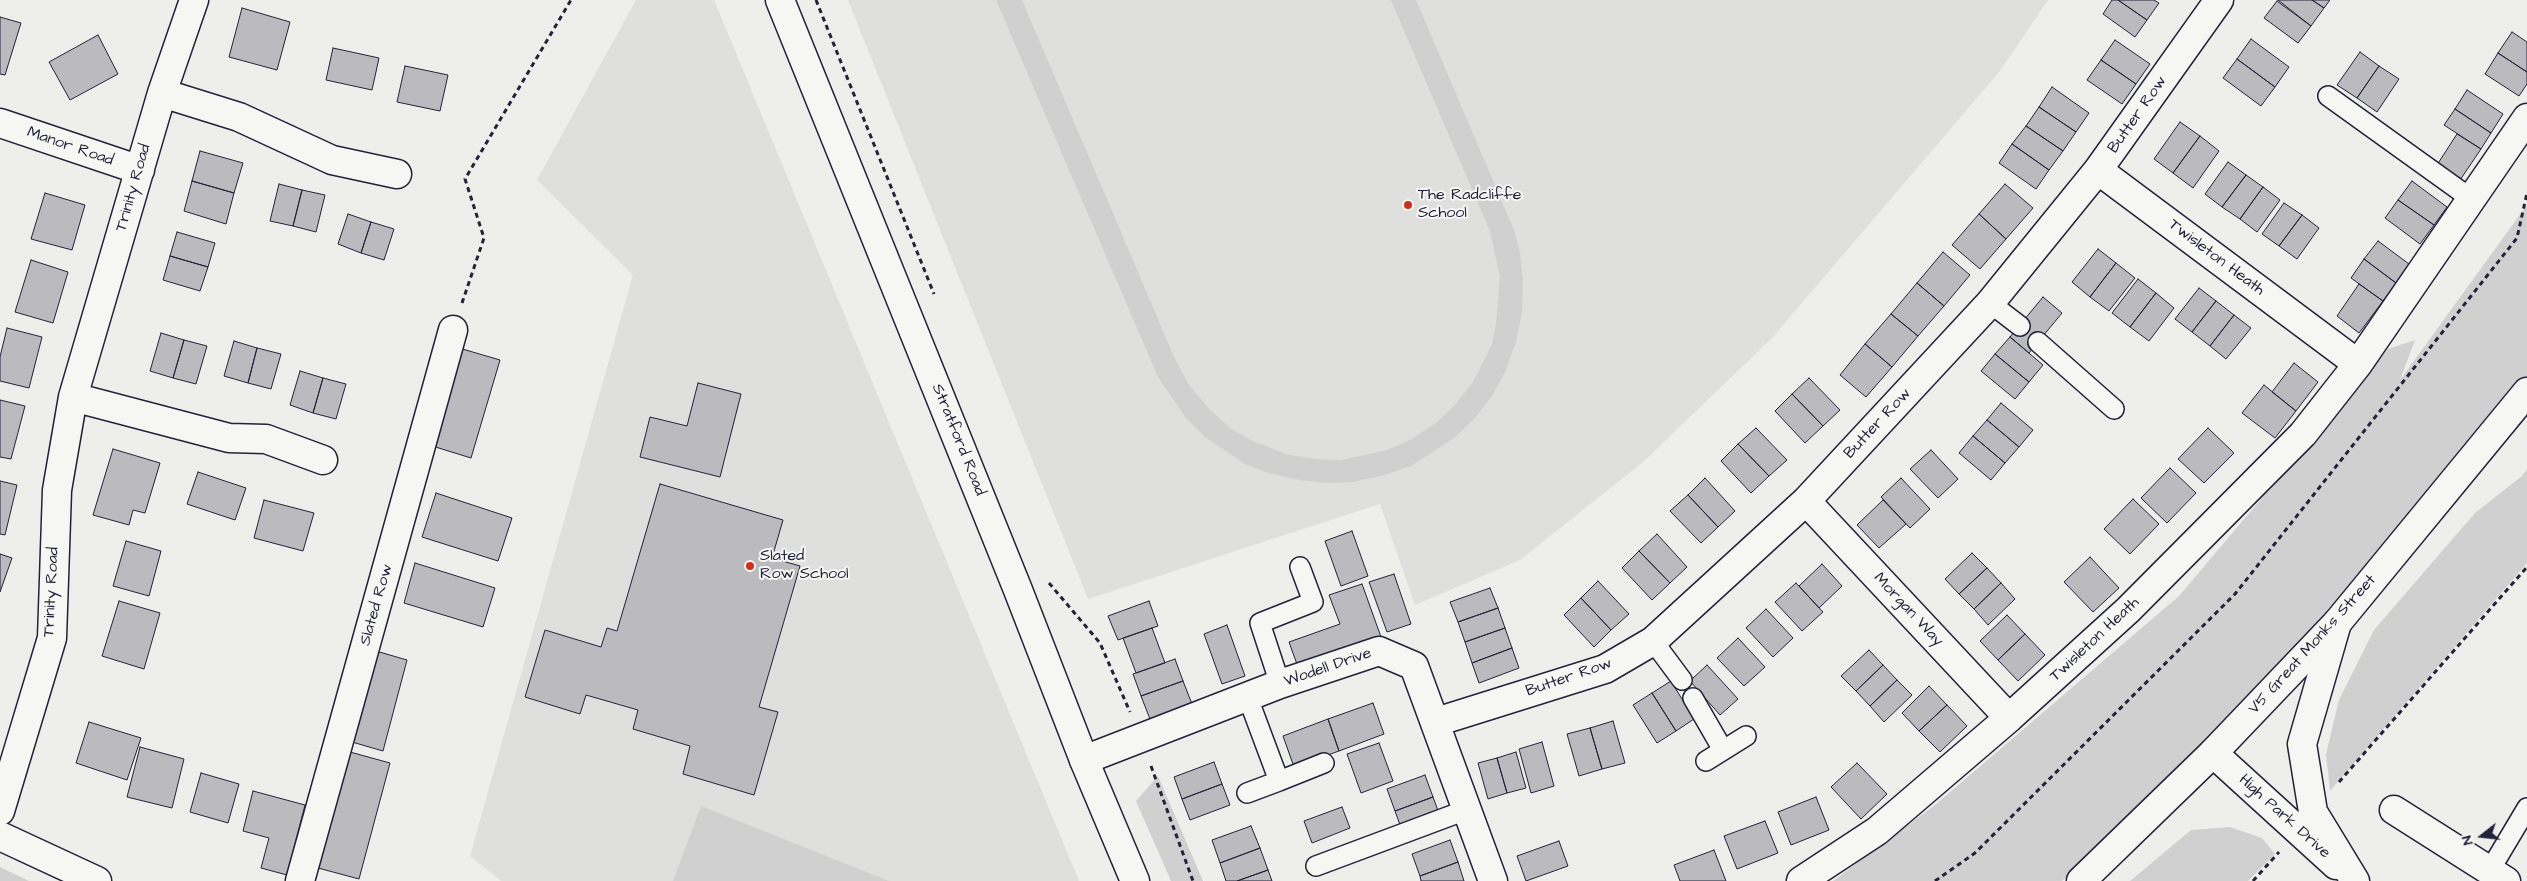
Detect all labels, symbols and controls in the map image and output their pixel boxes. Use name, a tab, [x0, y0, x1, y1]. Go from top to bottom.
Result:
street label: Butter Row	[2104, 73, 2172, 157]
street label: Manor Road	[24, 123, 116, 171]
street label: Trinity Road	[112, 142, 156, 234]
place label: The Radcliffe School	[1418, 186, 1521, 224]
marker: The Radcliffe School	[1402, 199, 1414, 211]
street label: Twisleton Heath	[2164, 216, 2268, 300]
street label: Stratford Road	[927, 381, 989, 499]
street label: Butter Row	[1840, 385, 1916, 463]
street label: Trinity Road	[40, 547, 64, 637]
place label: Slated Row School	[760, 547, 849, 585]
marker: Slated Row School	[744, 560, 756, 572]
street label: Slated Row	[356, 562, 398, 648]
street label: Morgan Way	[1869, 569, 1947, 651]
street label: V5 Great Monks Street	[2245, 571, 2381, 719]
street label: Twisleton Heath	[2046, 594, 2144, 686]
street label: Wodell Drive	[1282, 644, 1374, 692]
street label: Butter Row	[1523, 654, 1615, 702]
street label: High Park Drive	[2234, 771, 2334, 863]
north arrow	[2457, 811, 2507, 861]
text: N	[2457, 833, 2478, 847]

